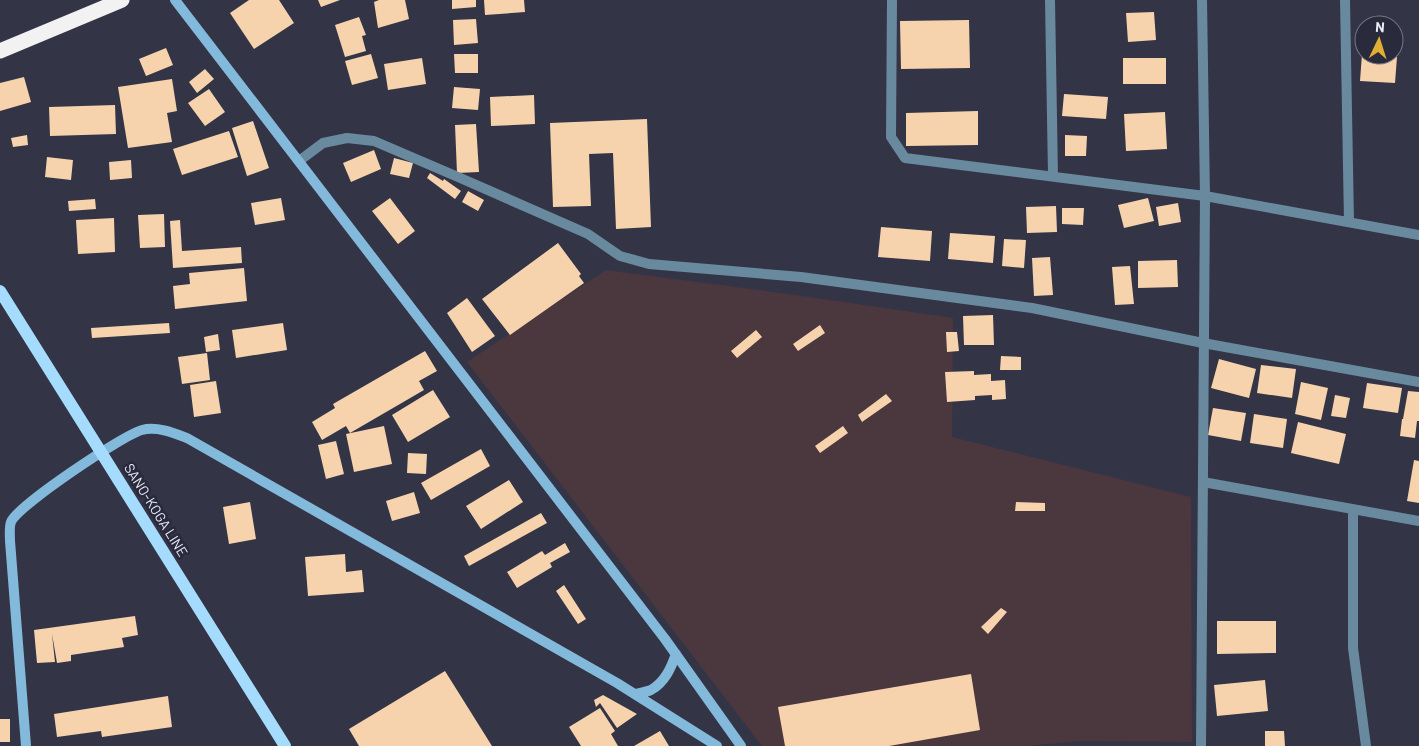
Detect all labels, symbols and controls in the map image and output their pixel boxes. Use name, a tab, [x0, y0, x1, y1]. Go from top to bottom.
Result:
north arrow	[1354, 15, 1404, 65]
text: N	[1375, 18, 1385, 35]
street label: SANO-KOGA LINE	[121, 460, 192, 559]

